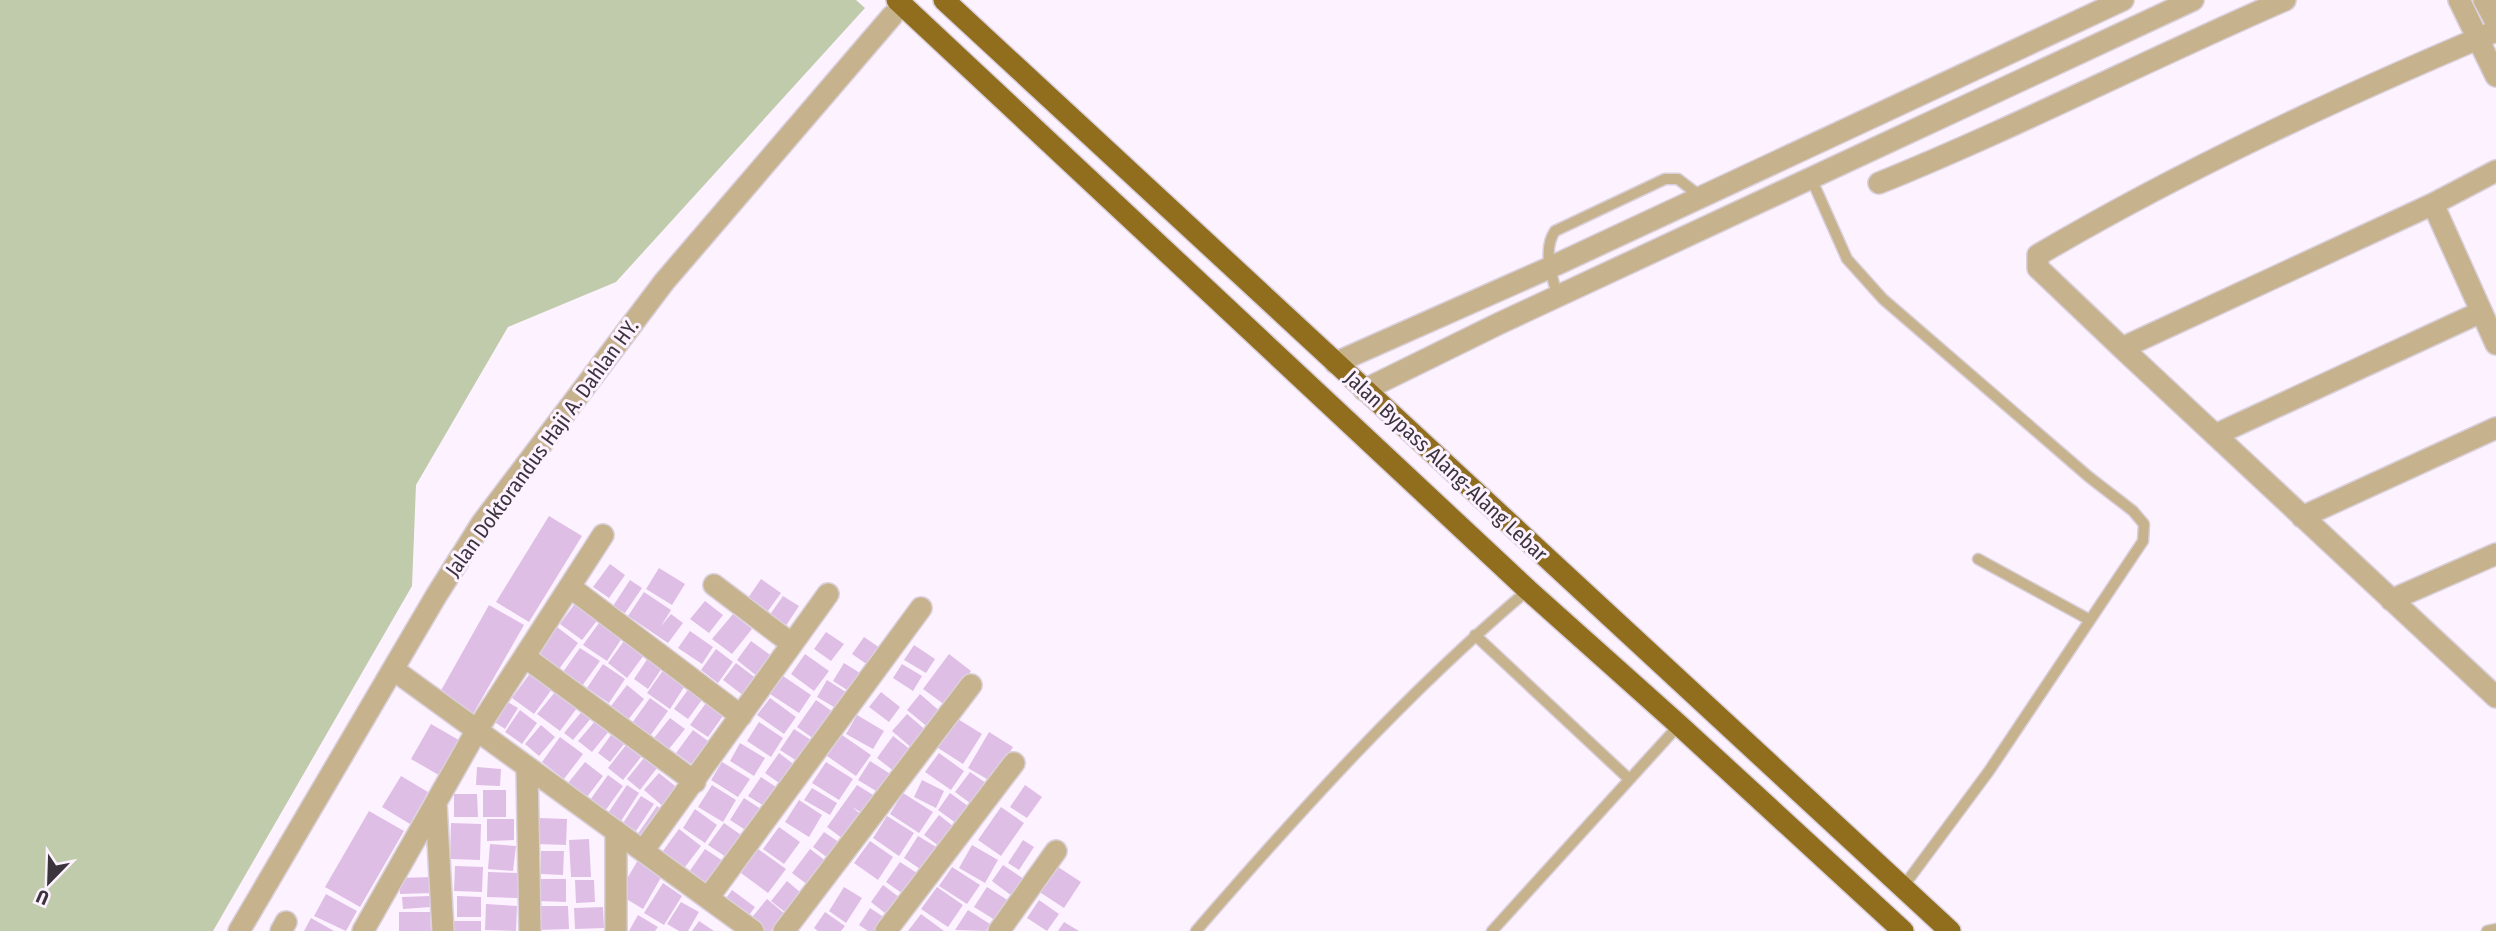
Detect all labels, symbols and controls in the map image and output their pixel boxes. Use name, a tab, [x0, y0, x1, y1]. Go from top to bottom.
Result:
street label: Jalan Doktorandus Haji A. Dahlan HY.	[440, 314, 644, 582]
street label: Jalan Bypass Alang-Alang Lebar	[1339, 365, 1553, 567]
north arrow	[14, 847, 84, 917]
text: U	[33, 884, 52, 910]

